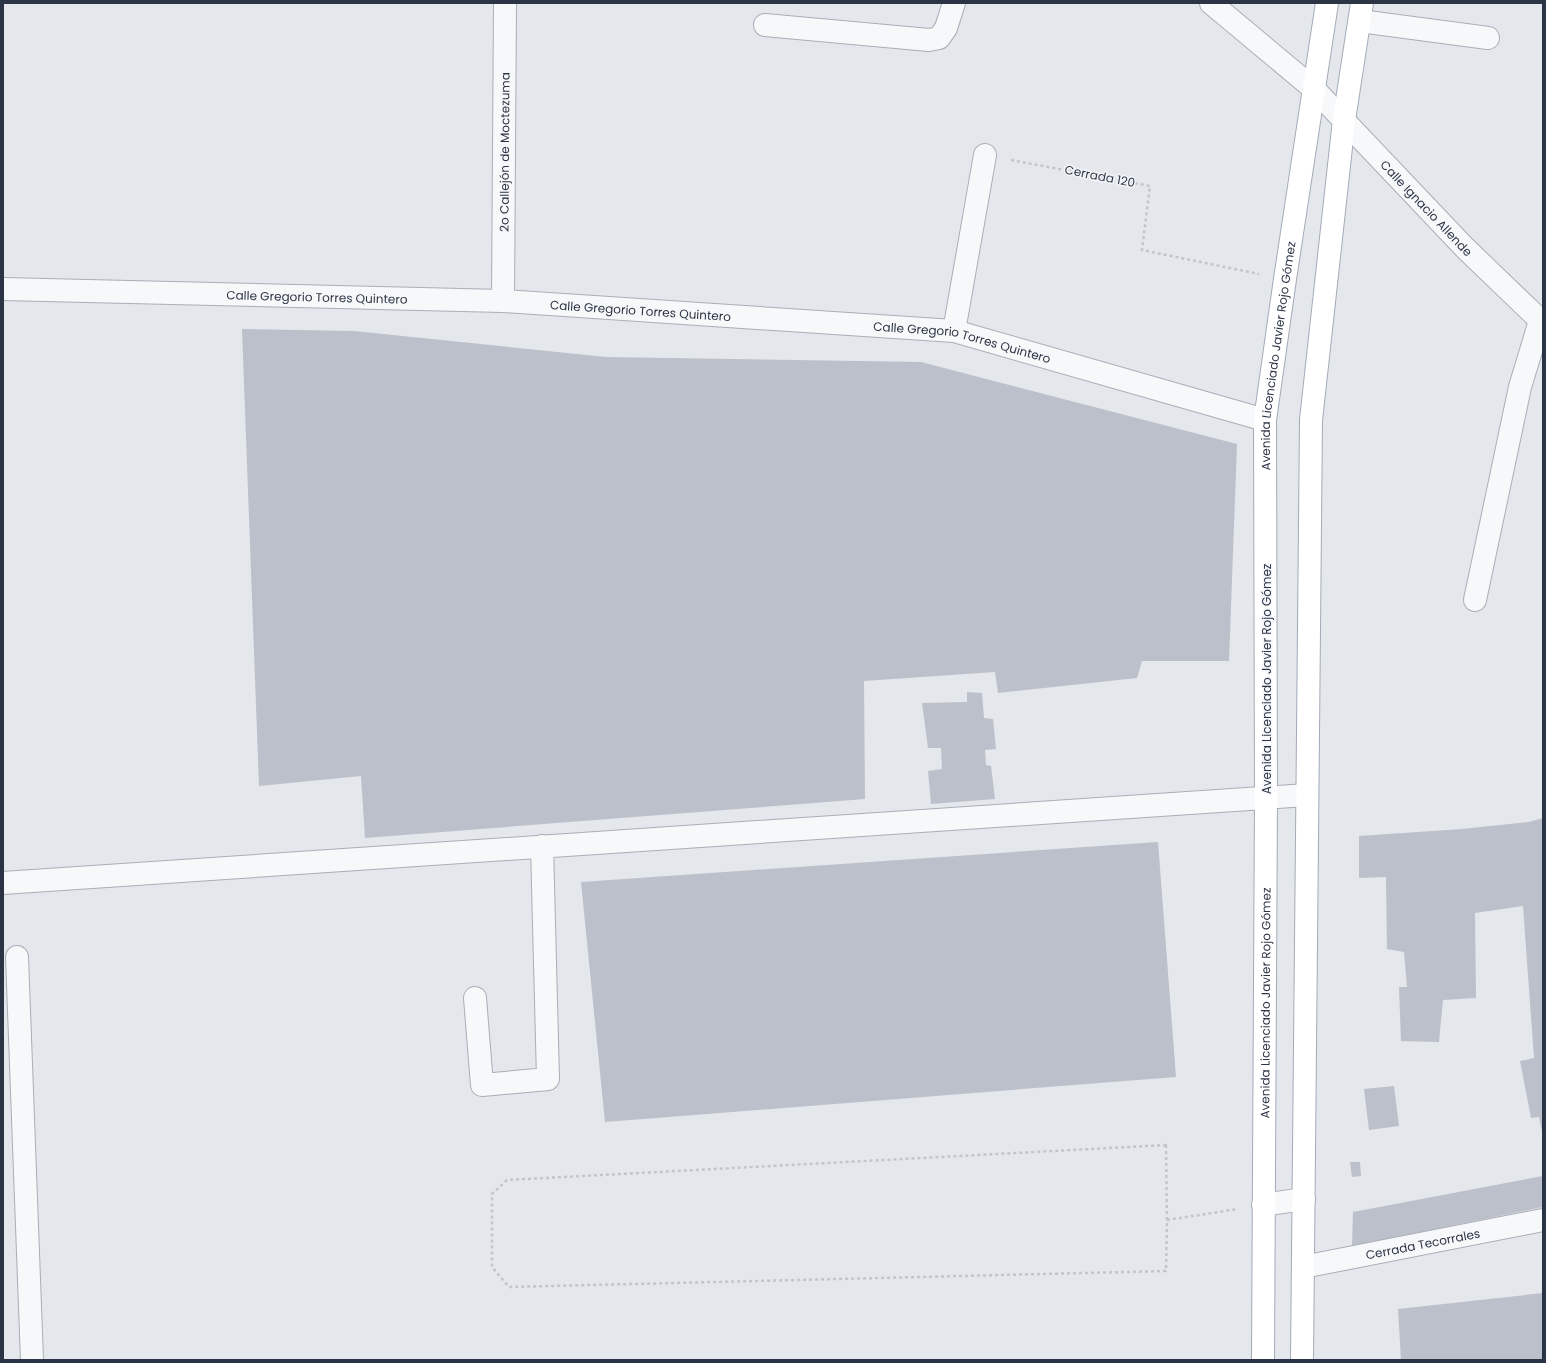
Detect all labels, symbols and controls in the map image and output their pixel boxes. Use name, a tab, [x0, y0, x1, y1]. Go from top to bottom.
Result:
street label: 2o Callejón de Moctezuma	[495, 72, 513, 232]
street label: Calle Ignacio Allende	[1377, 156, 1477, 260]
street label: Cerrada 120	[1063, 161, 1137, 191]
street label: Avenida Licenciado Javier Rojo Gómez	[1256, 240, 1299, 470]
street label: Calle Gregorio Torres Quintero	[226, 286, 408, 307]
street label: Calle Gregorio Torres Quintero	[550, 296, 732, 325]
street label: Calle Gregorio Torres Quintero	[873, 317, 1053, 367]
street label: Avenida Licenciado Javier Rojo Gómez	[1258, 564, 1275, 794]
street label: Avenida Licenciado Javier Rojo Gómez	[1256, 888, 1274, 1119]
street label: Cerrada Tecorrales	[1364, 1224, 1481, 1263]

